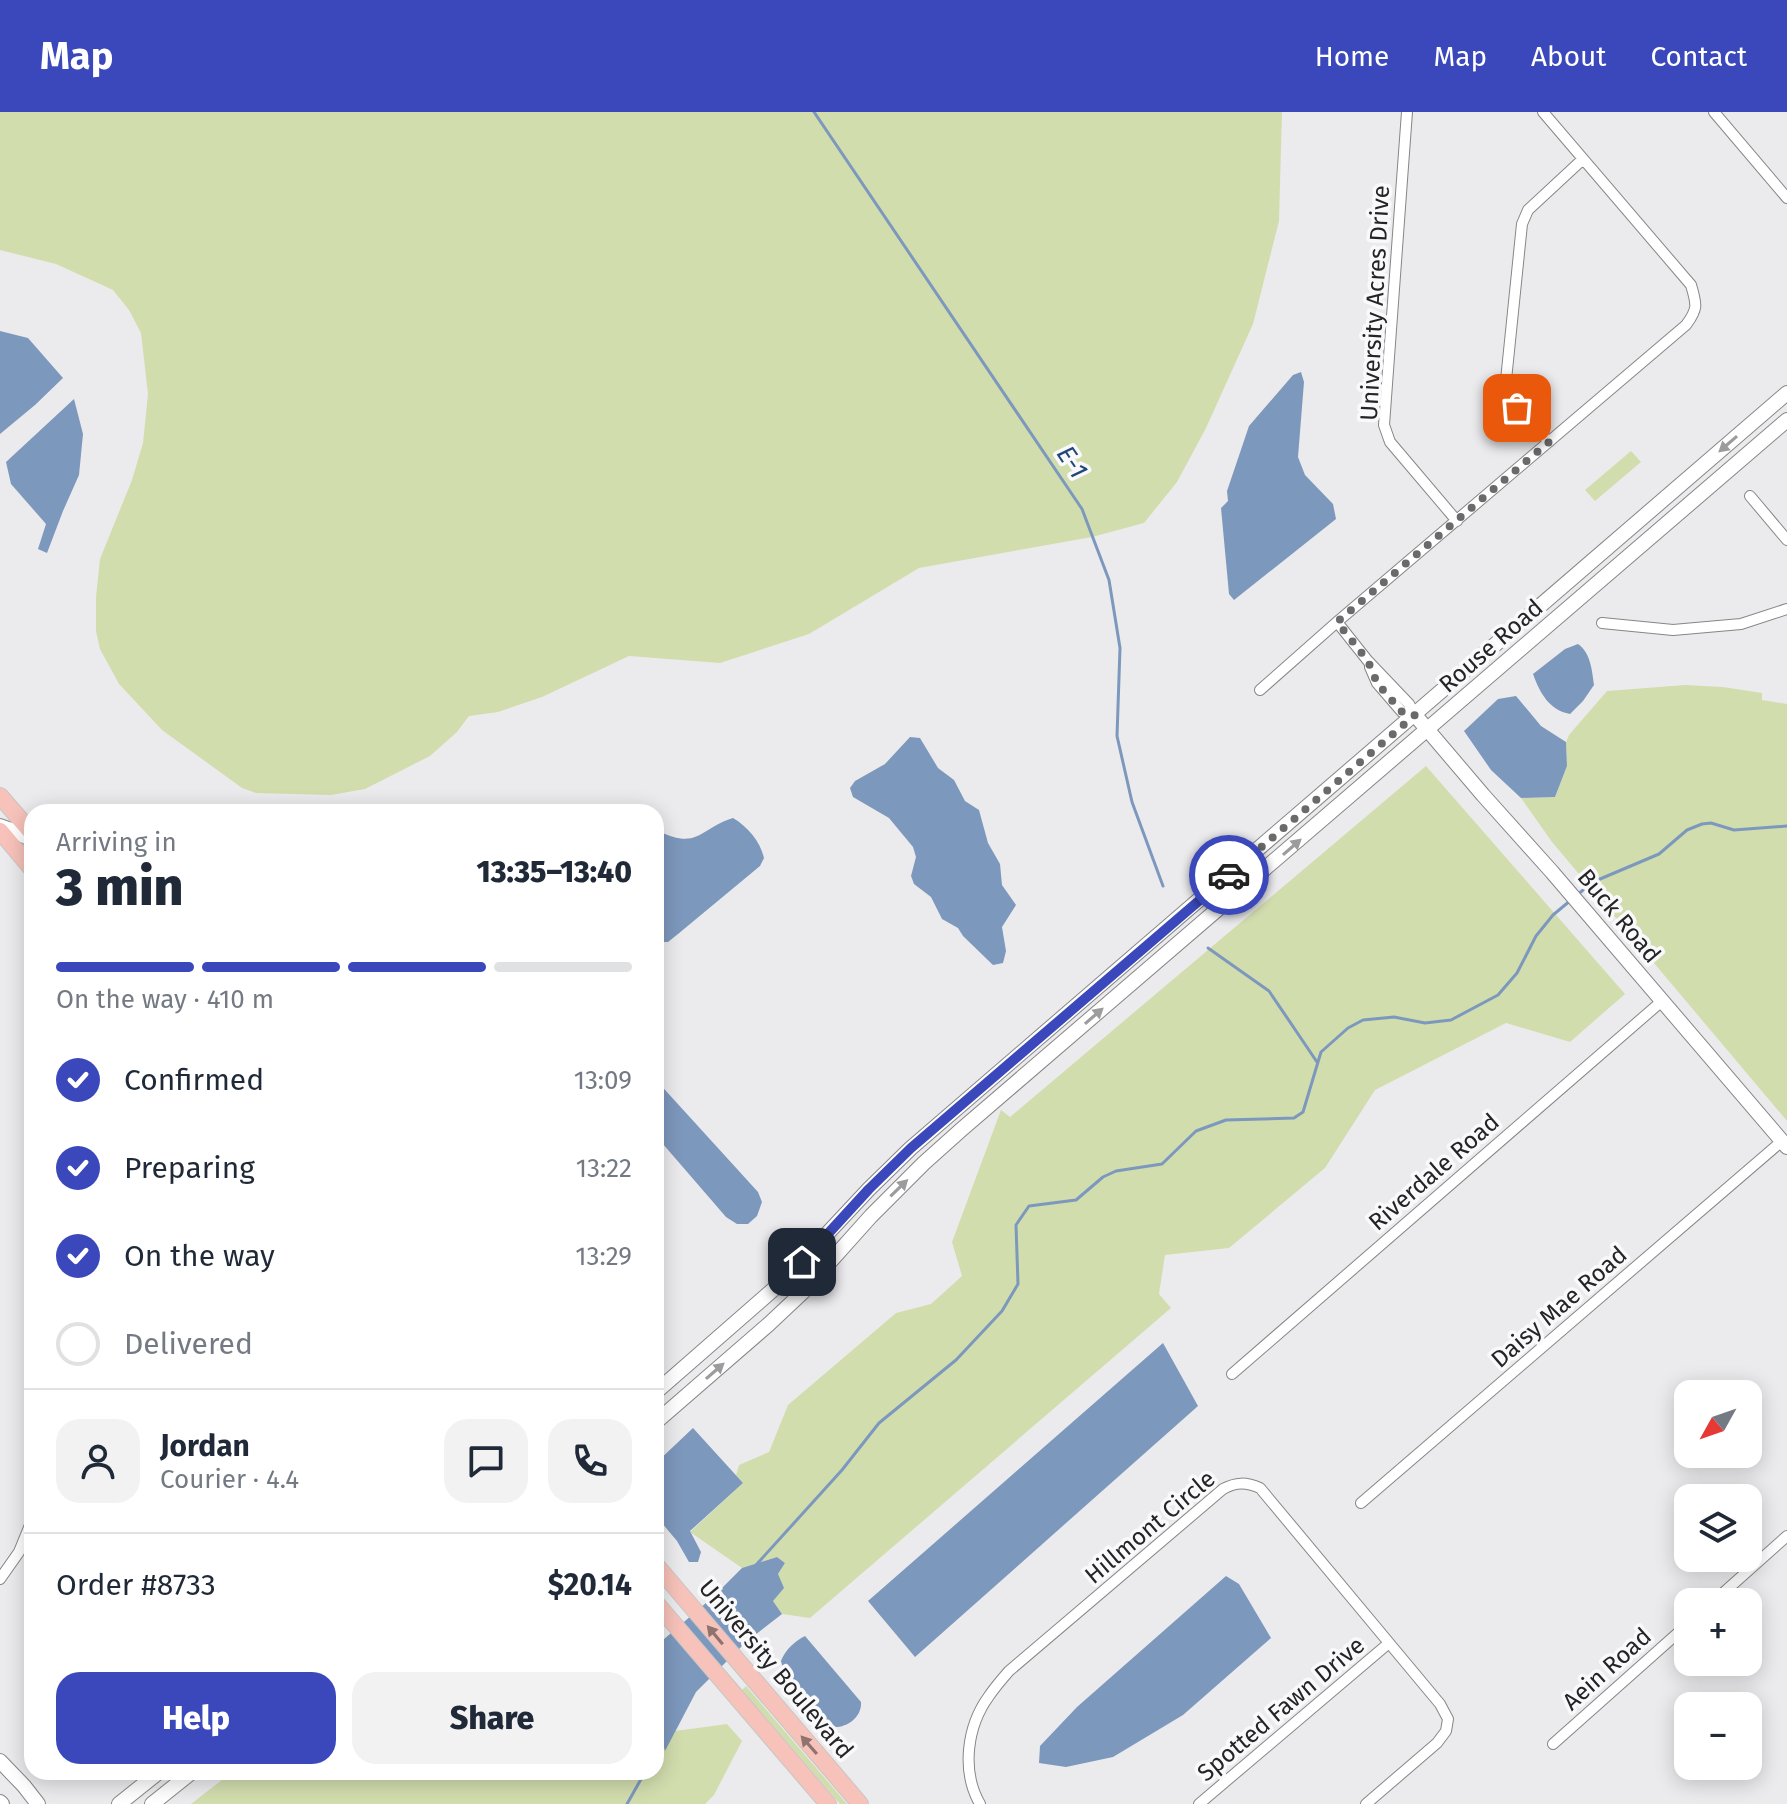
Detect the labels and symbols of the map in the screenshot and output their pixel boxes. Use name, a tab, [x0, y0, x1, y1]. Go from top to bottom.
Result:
street label: University Acres Drive	[1355, 185, 1395, 421]
pin	[1483, 374, 1551, 442]
one-way arrow	[1719, 435, 1739, 452]
water label: E-1	[1050, 440, 1094, 484]
street label: Rouse Road	[1433, 593, 1549, 699]
courier	[1189, 835, 1269, 915]
one-way arrow	[1282, 839, 1302, 856]
street label: Buck Road	[1572, 863, 1666, 969]
one-way arrow	[1084, 1008, 1104, 1025]
street label: Riverdale Road	[1363, 1108, 1505, 1236]
one-way arrow	[889, 1179, 908, 1197]
pin	[768, 1228, 836, 1296]
street label: Daisy Mae Road	[1485, 1240, 1633, 1374]
one-way arrow	[705, 1363, 725, 1380]
north arrow	[1674, 1380, 1762, 1468]
street label: Hillmont Circle	[1079, 1465, 1221, 1589]
street label: University Boulevard	[693, 1574, 859, 1764]
street label: Aein Road	[1557, 1622, 1657, 1716]
one-way arrow	[707, 1625, 724, 1645]
street label: Spotted Fawn Drive	[1192, 1631, 1370, 1787]
one-way arrow	[801, 1735, 818, 1755]

